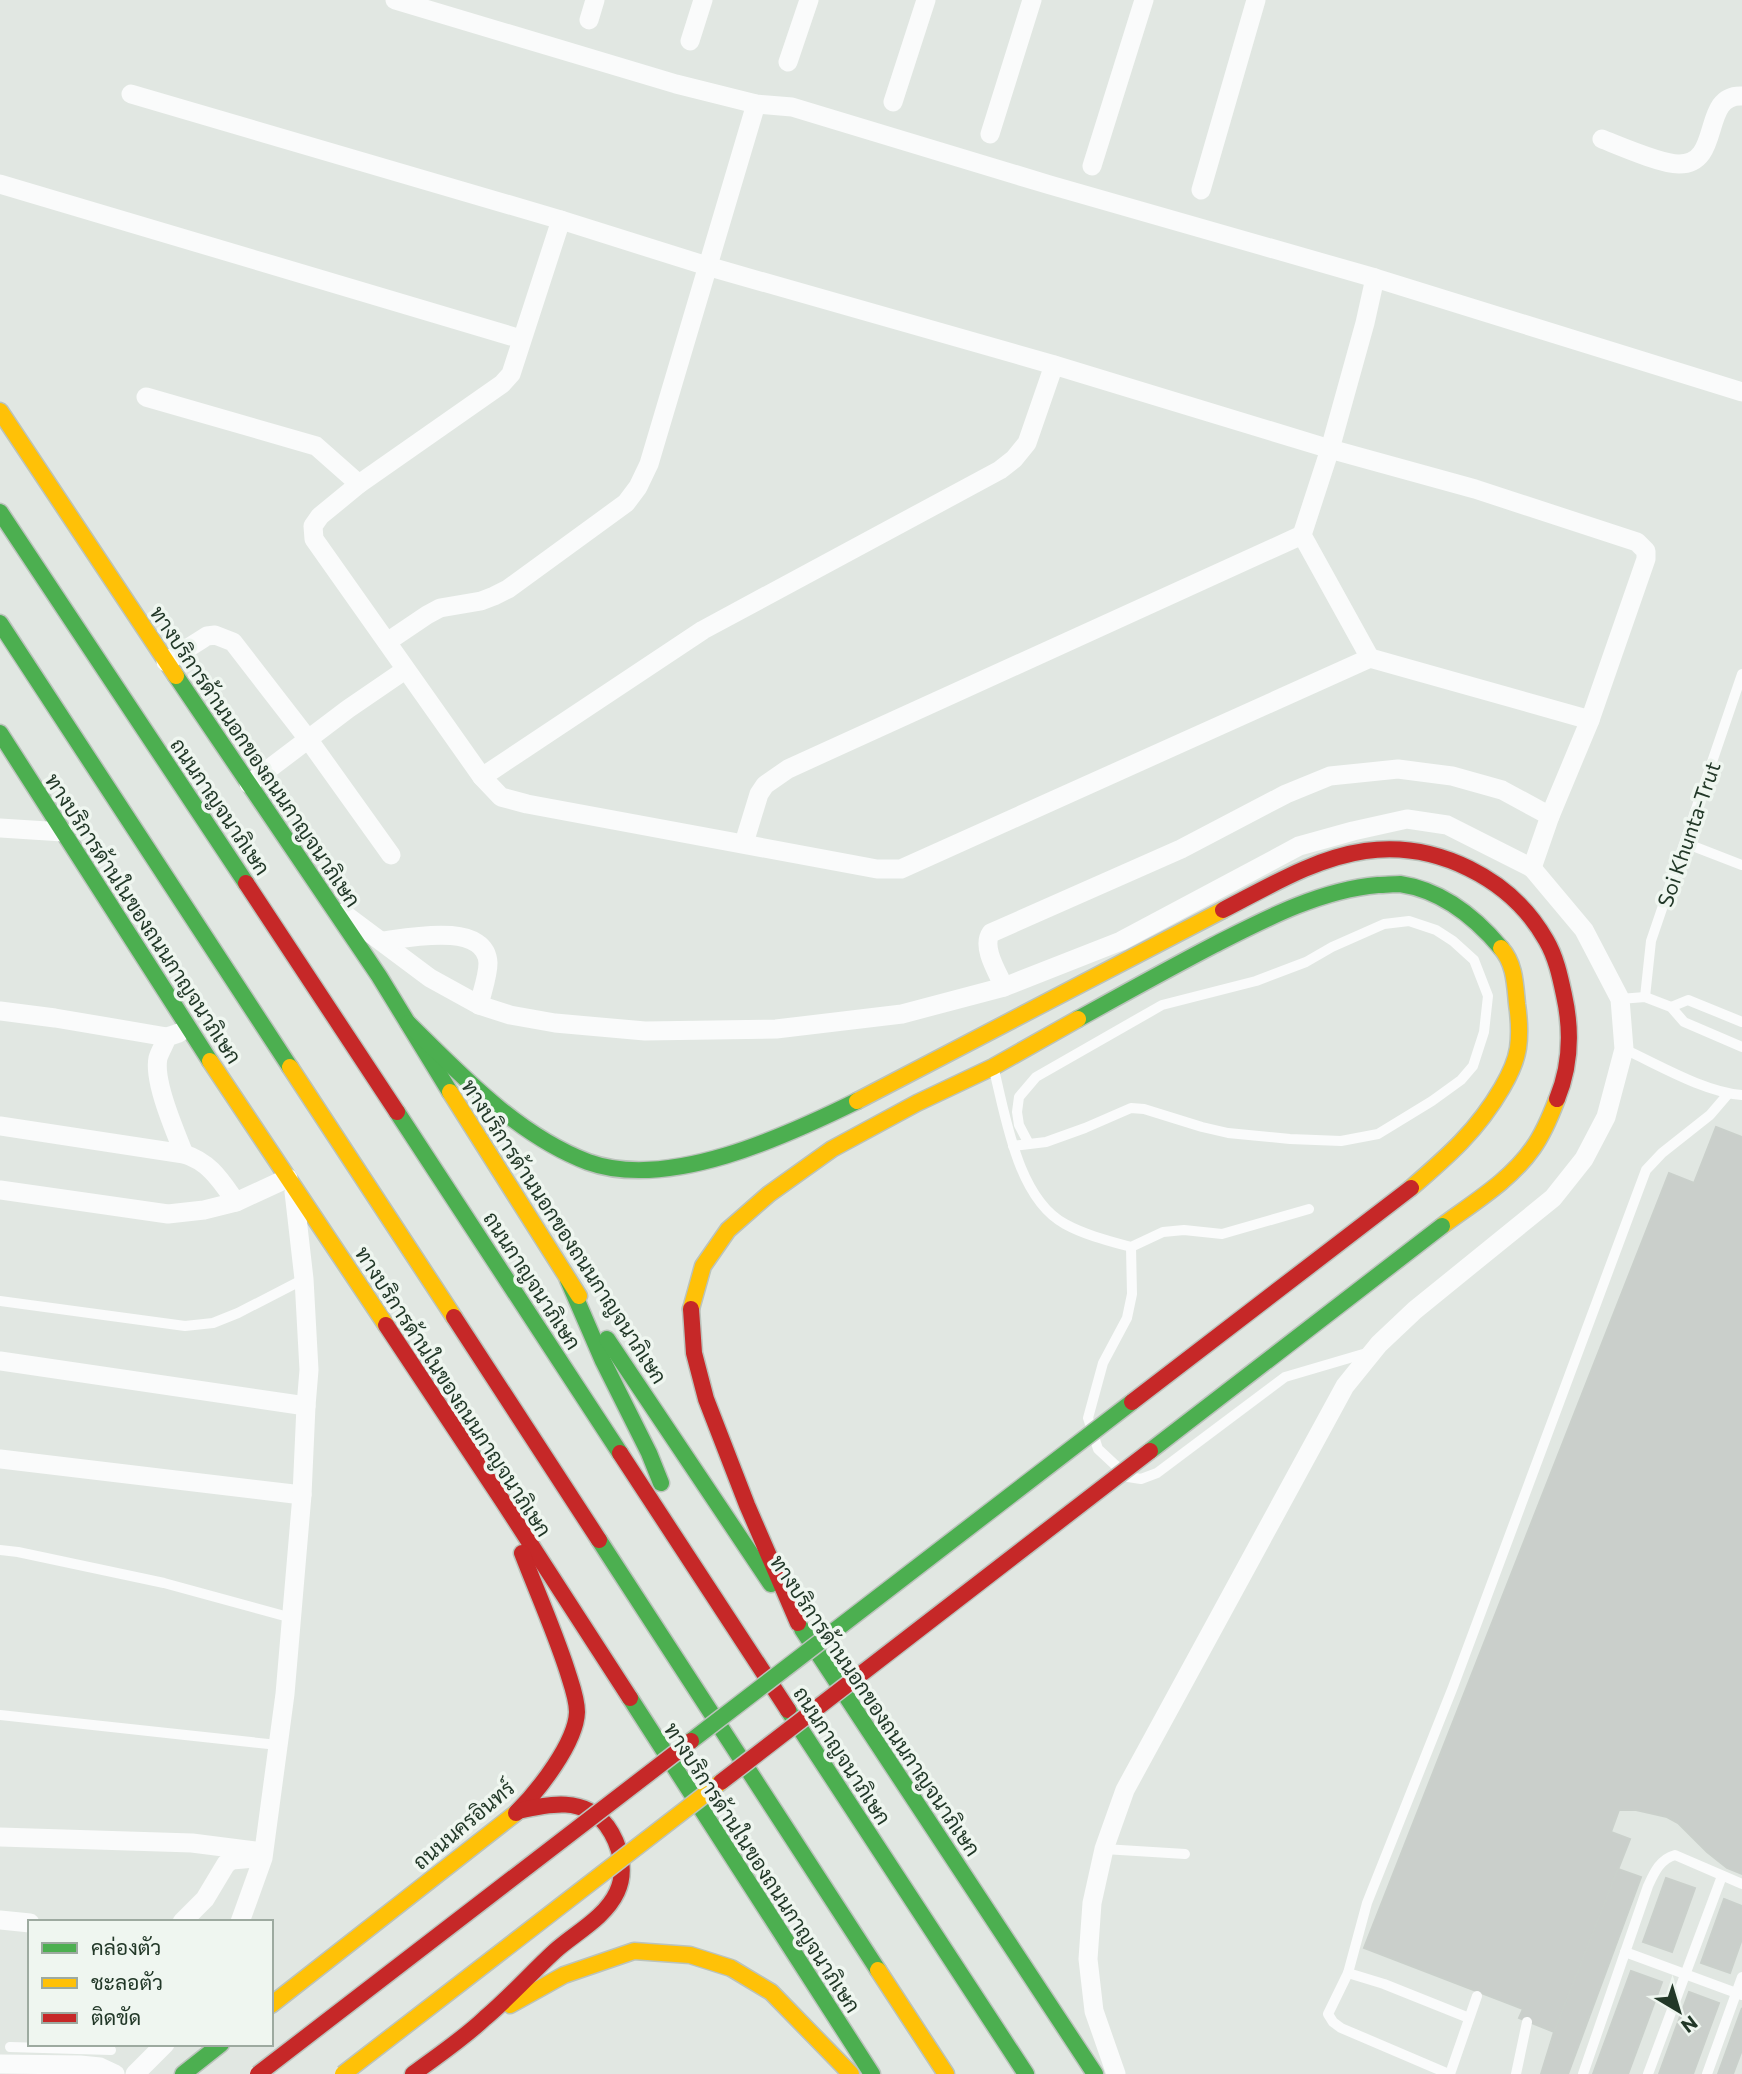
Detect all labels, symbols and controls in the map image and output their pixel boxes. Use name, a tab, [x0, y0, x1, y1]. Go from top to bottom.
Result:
street label: ทางบริการด้านนอกของถนนกาญจนาภิเษก	[146, 601, 366, 911]
street label: ถนนกาญจนาภิเษก	[166, 733, 276, 879]
street label: Soi Khunta-Trut	[1651, 758, 1725, 910]
street label: ทางบริการด้านในของถนนกาญจนาภิเษก	[40, 768, 247, 1068]
street label: ทางบริการด้านนอกของถนนกาญจนาภิเษก	[457, 1074, 673, 1388]
street label: ถนนกาญจนาภิเษก	[479, 1206, 587, 1354]
street label: ทางบริการด้านในของถนนกาญจนาภิเษก	[350, 1241, 557, 1541]
street label: ทางบริการด้านนอกของถนนกาญจนาภิเษก	[766, 1550, 986, 1860]
street label: ถนนกาญจนาภิเษก	[789, 1681, 897, 1829]
street label: ทางบริการด้านในของถนนกาญจนาภิเษก	[659, 1717, 866, 2017]
street label: ถนนนครอินทร์	[407, 1774, 519, 1874]
legend	[28, 1920, 273, 2046]
text: คล่องตัว	[91, 1934, 161, 1959]
text: ชะลอตัว	[91, 1969, 163, 1994]
north arrow	[1644, 1976, 1714, 2046]
text: ติดขัด	[91, 2004, 141, 2029]
text: N	[1677, 2011, 1702, 2038]

